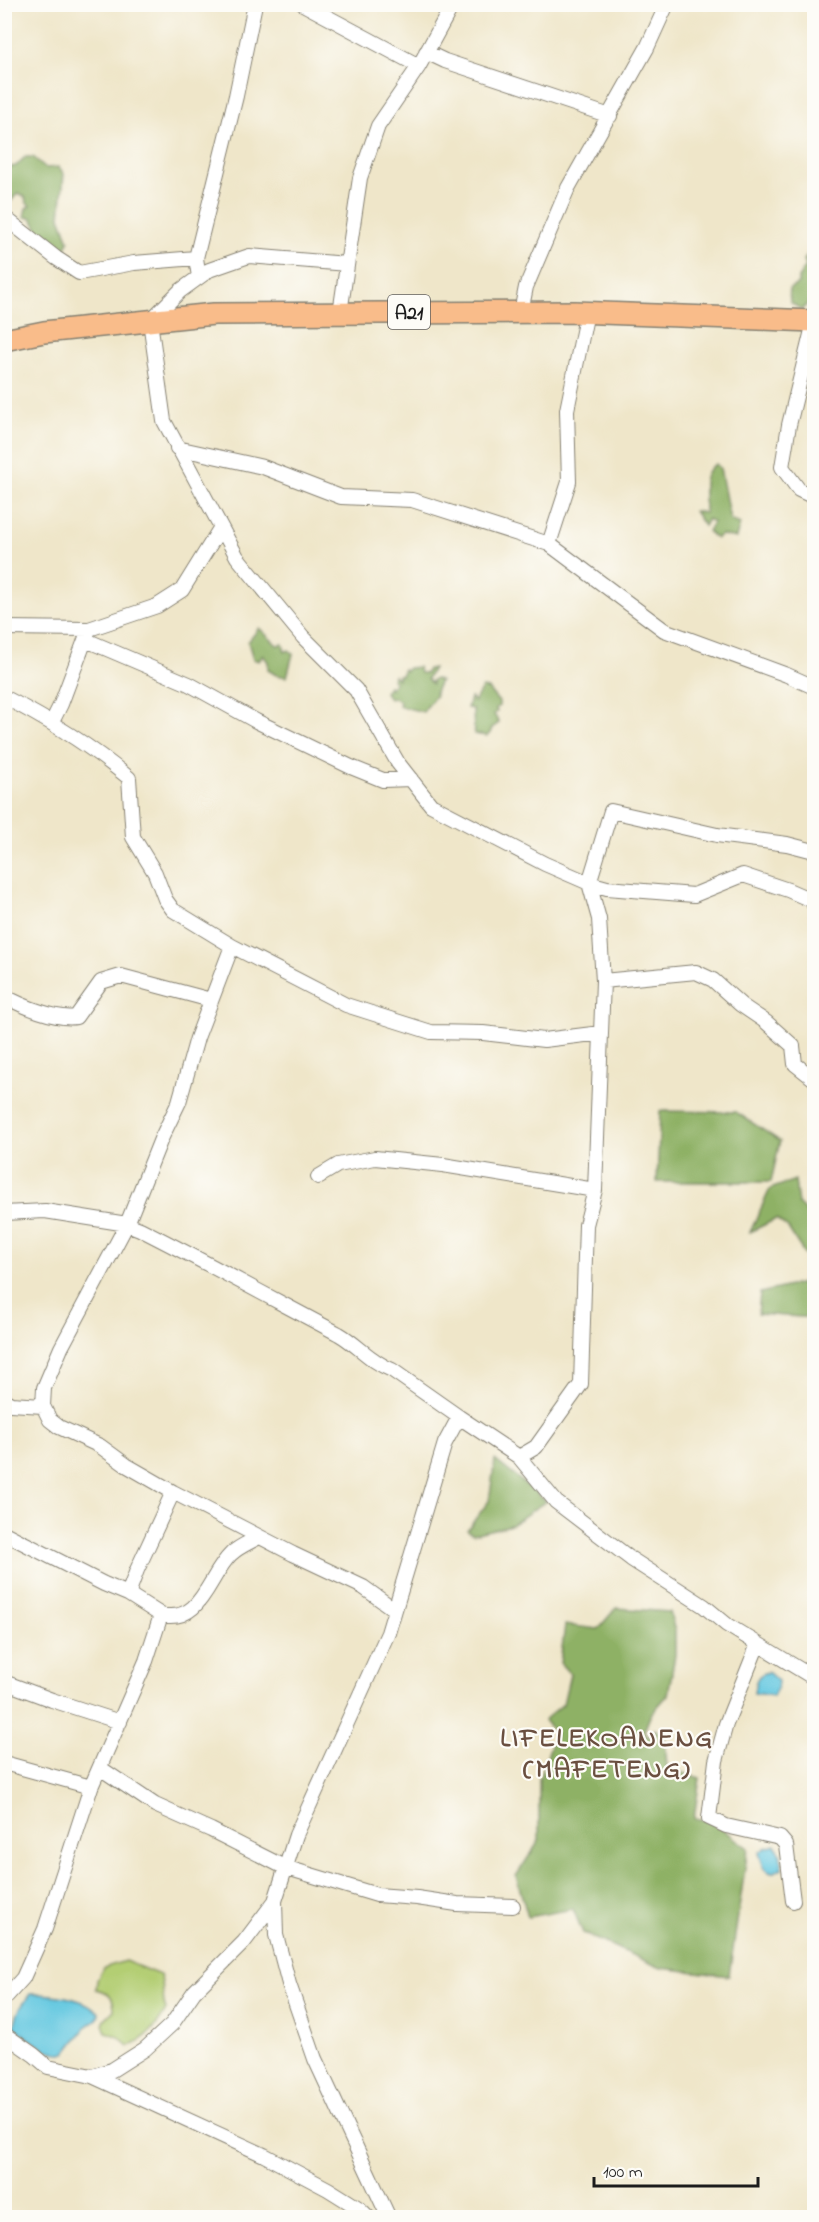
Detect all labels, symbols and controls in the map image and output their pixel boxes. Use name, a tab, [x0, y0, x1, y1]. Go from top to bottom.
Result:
road number: A21	[388, 295, 430, 329]
district label: LIFELEKOANENG (MAFETENG)	[500, 1720, 714, 1790]
scale bar	[594, 2150, 758, 2188]
text: 100 m	[603, 2160, 643, 2186]

